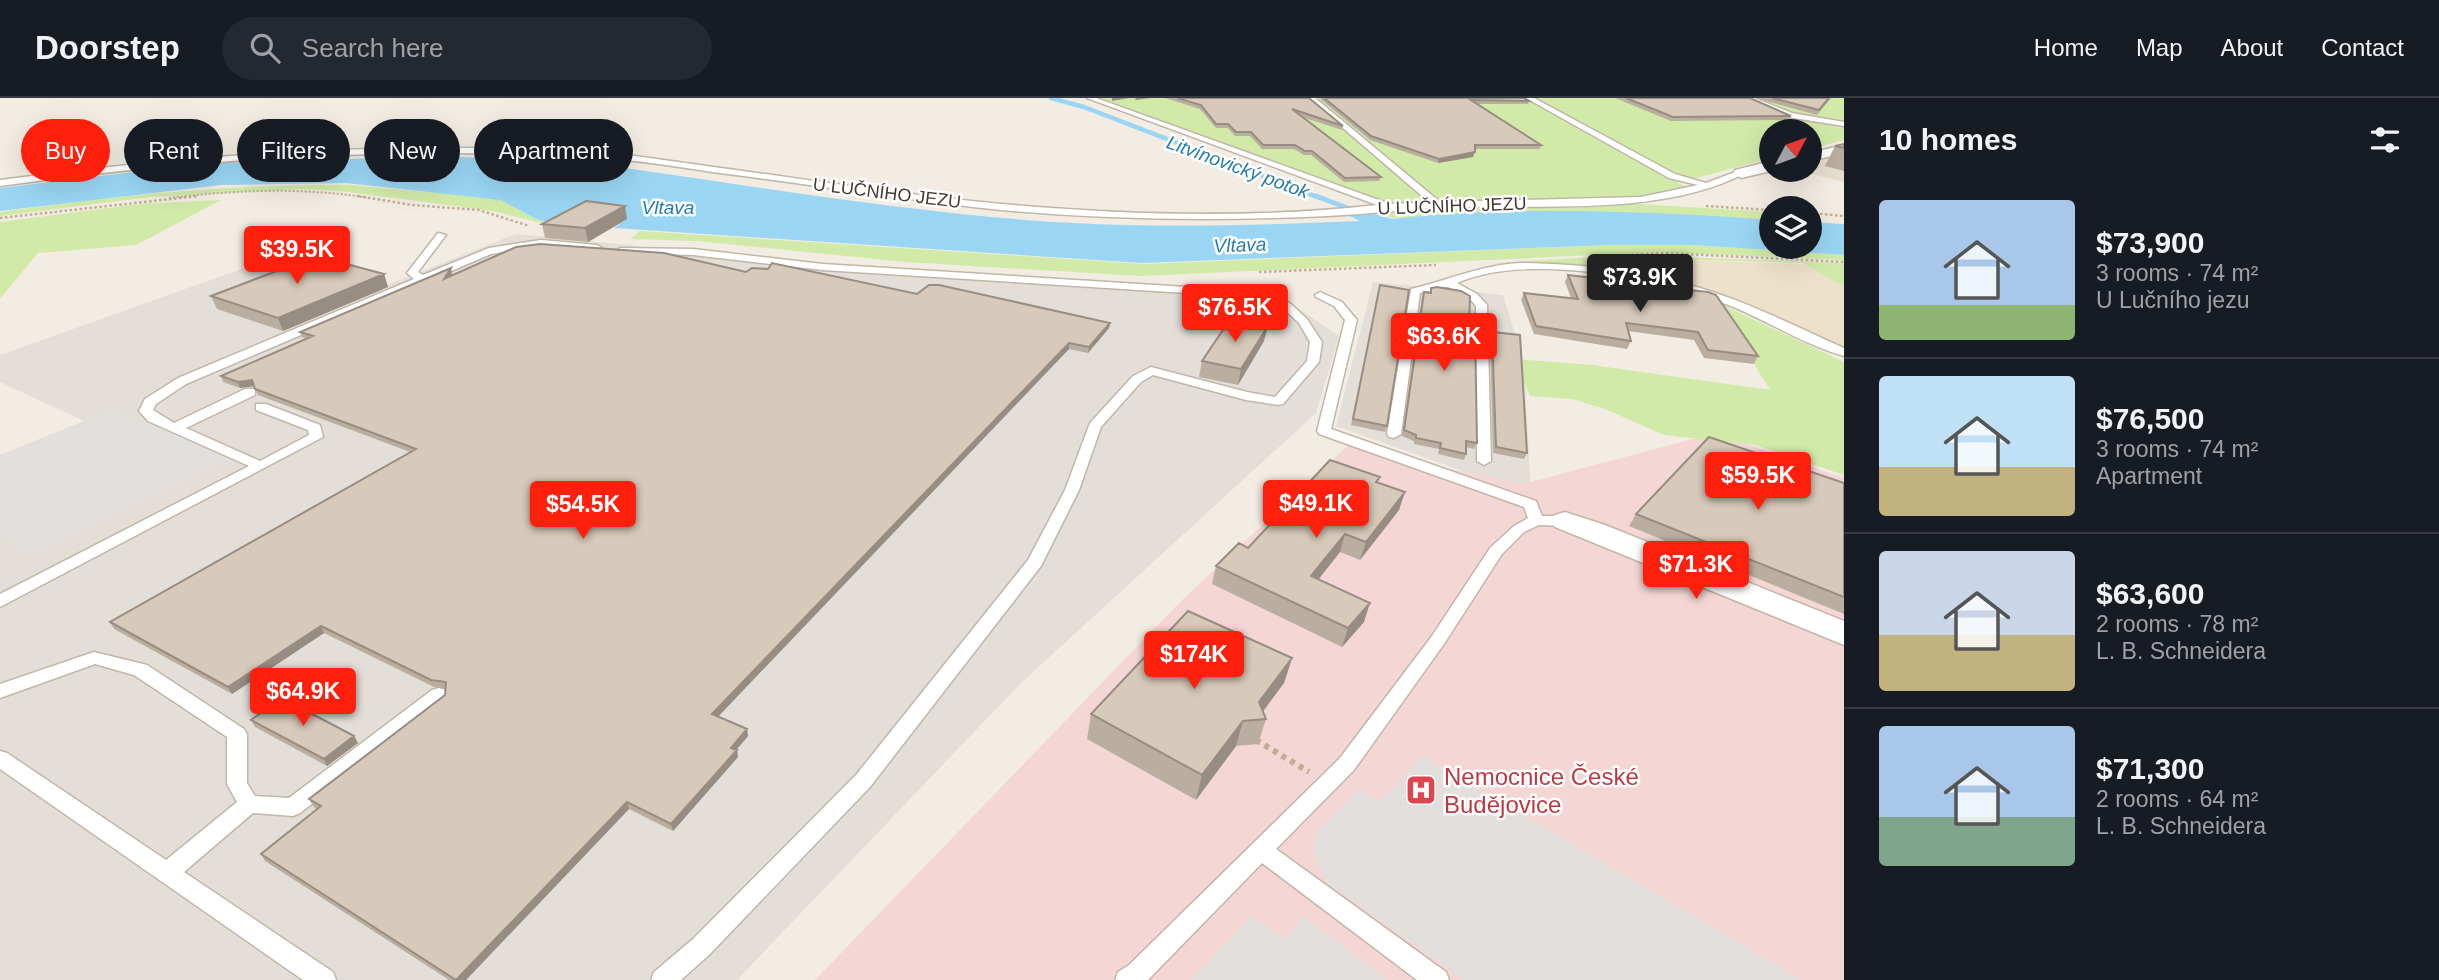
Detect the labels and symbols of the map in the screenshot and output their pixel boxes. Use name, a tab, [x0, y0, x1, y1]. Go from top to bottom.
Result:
north arrow	[1759, 119, 1822, 182]
water label: Litvínovický potok	[1164, 131, 1313, 203]
street label: U LUČNÍHO JEZU	[812, 173, 962, 212]
street label: U LUČNÍHO JEZU	[1377, 192, 1527, 219]
water label: Vltava	[642, 197, 694, 218]
pin: $39.5K	[240, 226, 354, 286]
water label: Vltava	[1213, 234, 1267, 256]
pin: $73.9K	[1583, 254, 1697, 314]
pin: $76.5K	[1178, 285, 1292, 344]
pin: $63.6K	[1387, 314, 1501, 373]
pin: $59.5K	[1701, 452, 1815, 512]
pin: $49.1K	[1259, 480, 1373, 540]
pin: $54.5K	[526, 482, 640, 541]
pin: $71.3K	[1639, 542, 1753, 601]
pin: $174K	[1145, 632, 1243, 691]
pin: $64.9K	[246, 668, 360, 728]
place label: Nemocnice České Budějovice	[1444, 763, 1639, 818]
hospital icon: Nemocnice České Budějovice	[1404, 773, 1438, 807]

